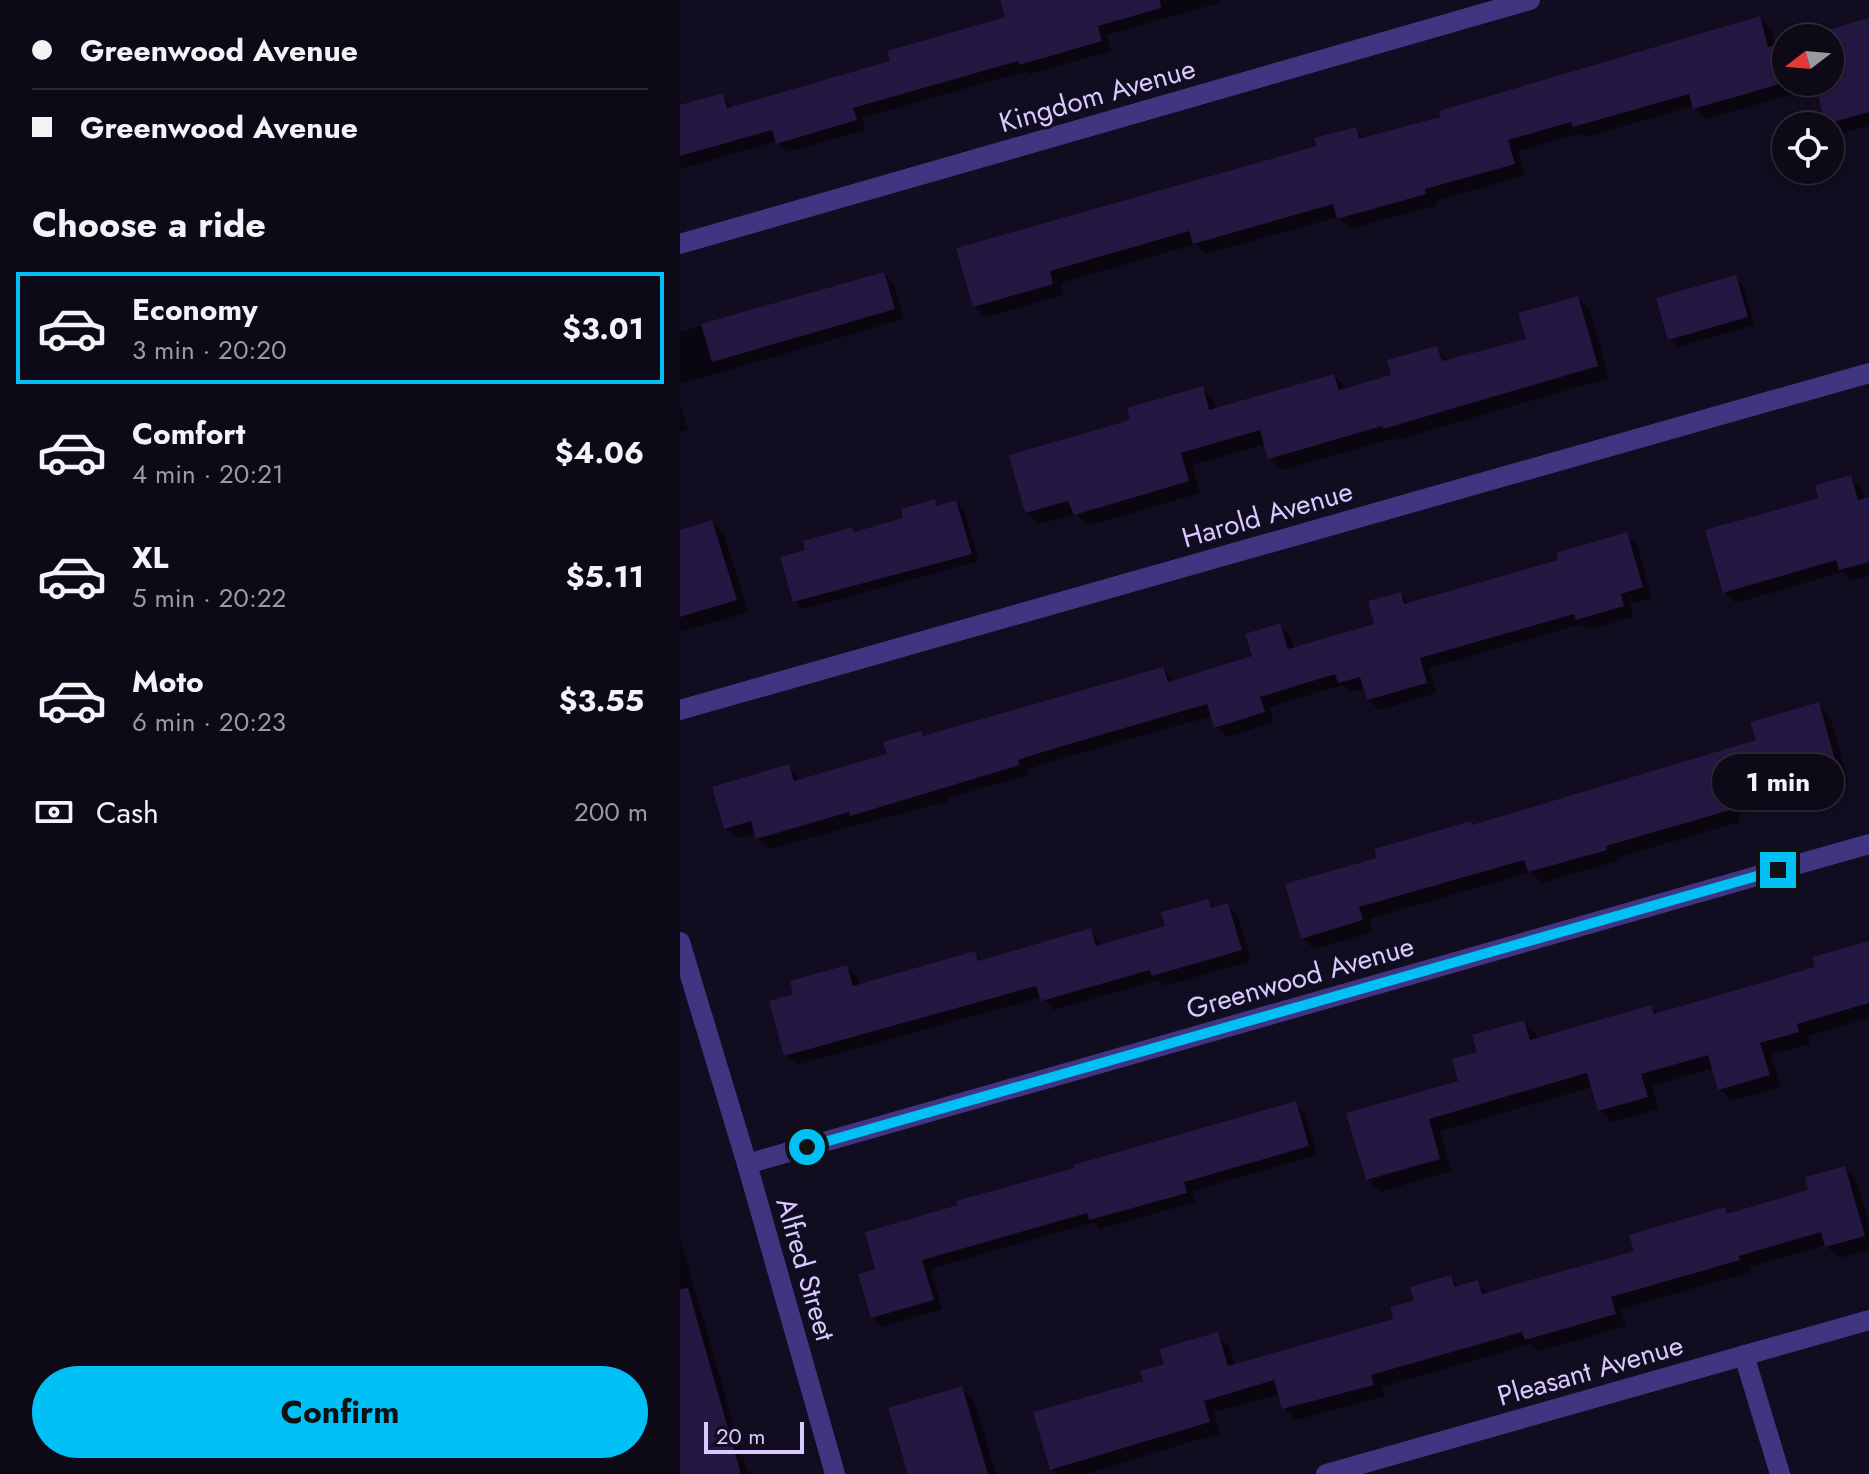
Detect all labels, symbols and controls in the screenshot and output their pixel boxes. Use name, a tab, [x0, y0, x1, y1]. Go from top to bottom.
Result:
north arrow	[1772, 24, 1844, 96]
map controls	[1772, 24, 1844, 184]
text: Greenwood Avenue	[80, 29, 358, 72]
street label: Kingdom Avenue	[994, 48, 1200, 143]
text: Greenwood Avenue	[80, 106, 358, 149]
button: locate	[1772, 112, 1844, 184]
text: Choose a ride	[32, 198, 266, 250]
text: Economy	[132, 288, 258, 331]
icon: car	[36, 292, 108, 364]
text: $3.01	[562, 307, 644, 350]
text: 3 min · 20:20	[132, 331, 287, 369]
text: Comfort	[132, 412, 245, 455]
icon: car	[36, 416, 108, 488]
text: $4.06	[555, 431, 644, 474]
text: 4 min · 20:21	[132, 455, 284, 493]
street label: Harold Avenue	[1177, 471, 1357, 558]
text: XL	[132, 536, 168, 579]
icon: car	[36, 540, 108, 612]
text: $5.11	[566, 555, 644, 598]
text: 5 min · 20:22	[132, 579, 286, 617]
text: Moto	[132, 660, 204, 703]
icon: car	[36, 664, 108, 736]
text: $3.55	[559, 679, 644, 722]
text: 6 min · 20:23	[132, 703, 286, 741]
callout: 1 min	[1712, 754, 1844, 810]
text: 1 min	[1746, 763, 1810, 801]
icon: cash	[32, 790, 76, 834]
text: Cash	[96, 791, 159, 834]
text: 200 m	[574, 793, 648, 831]
route end	[1760, 852, 1796, 888]
street label: Greenwood Avenue	[1182, 925, 1419, 1030]
route start	[789, 1129, 825, 1165]
street label: Alfred Street	[765, 1192, 846, 1346]
street label: Pleasant Avenue	[1492, 1324, 1688, 1417]
button: Confirm	[32, 1366, 648, 1458]
scale bar	[704, 1418, 804, 1454]
text: 20 m	[716, 1420, 765, 1452]

